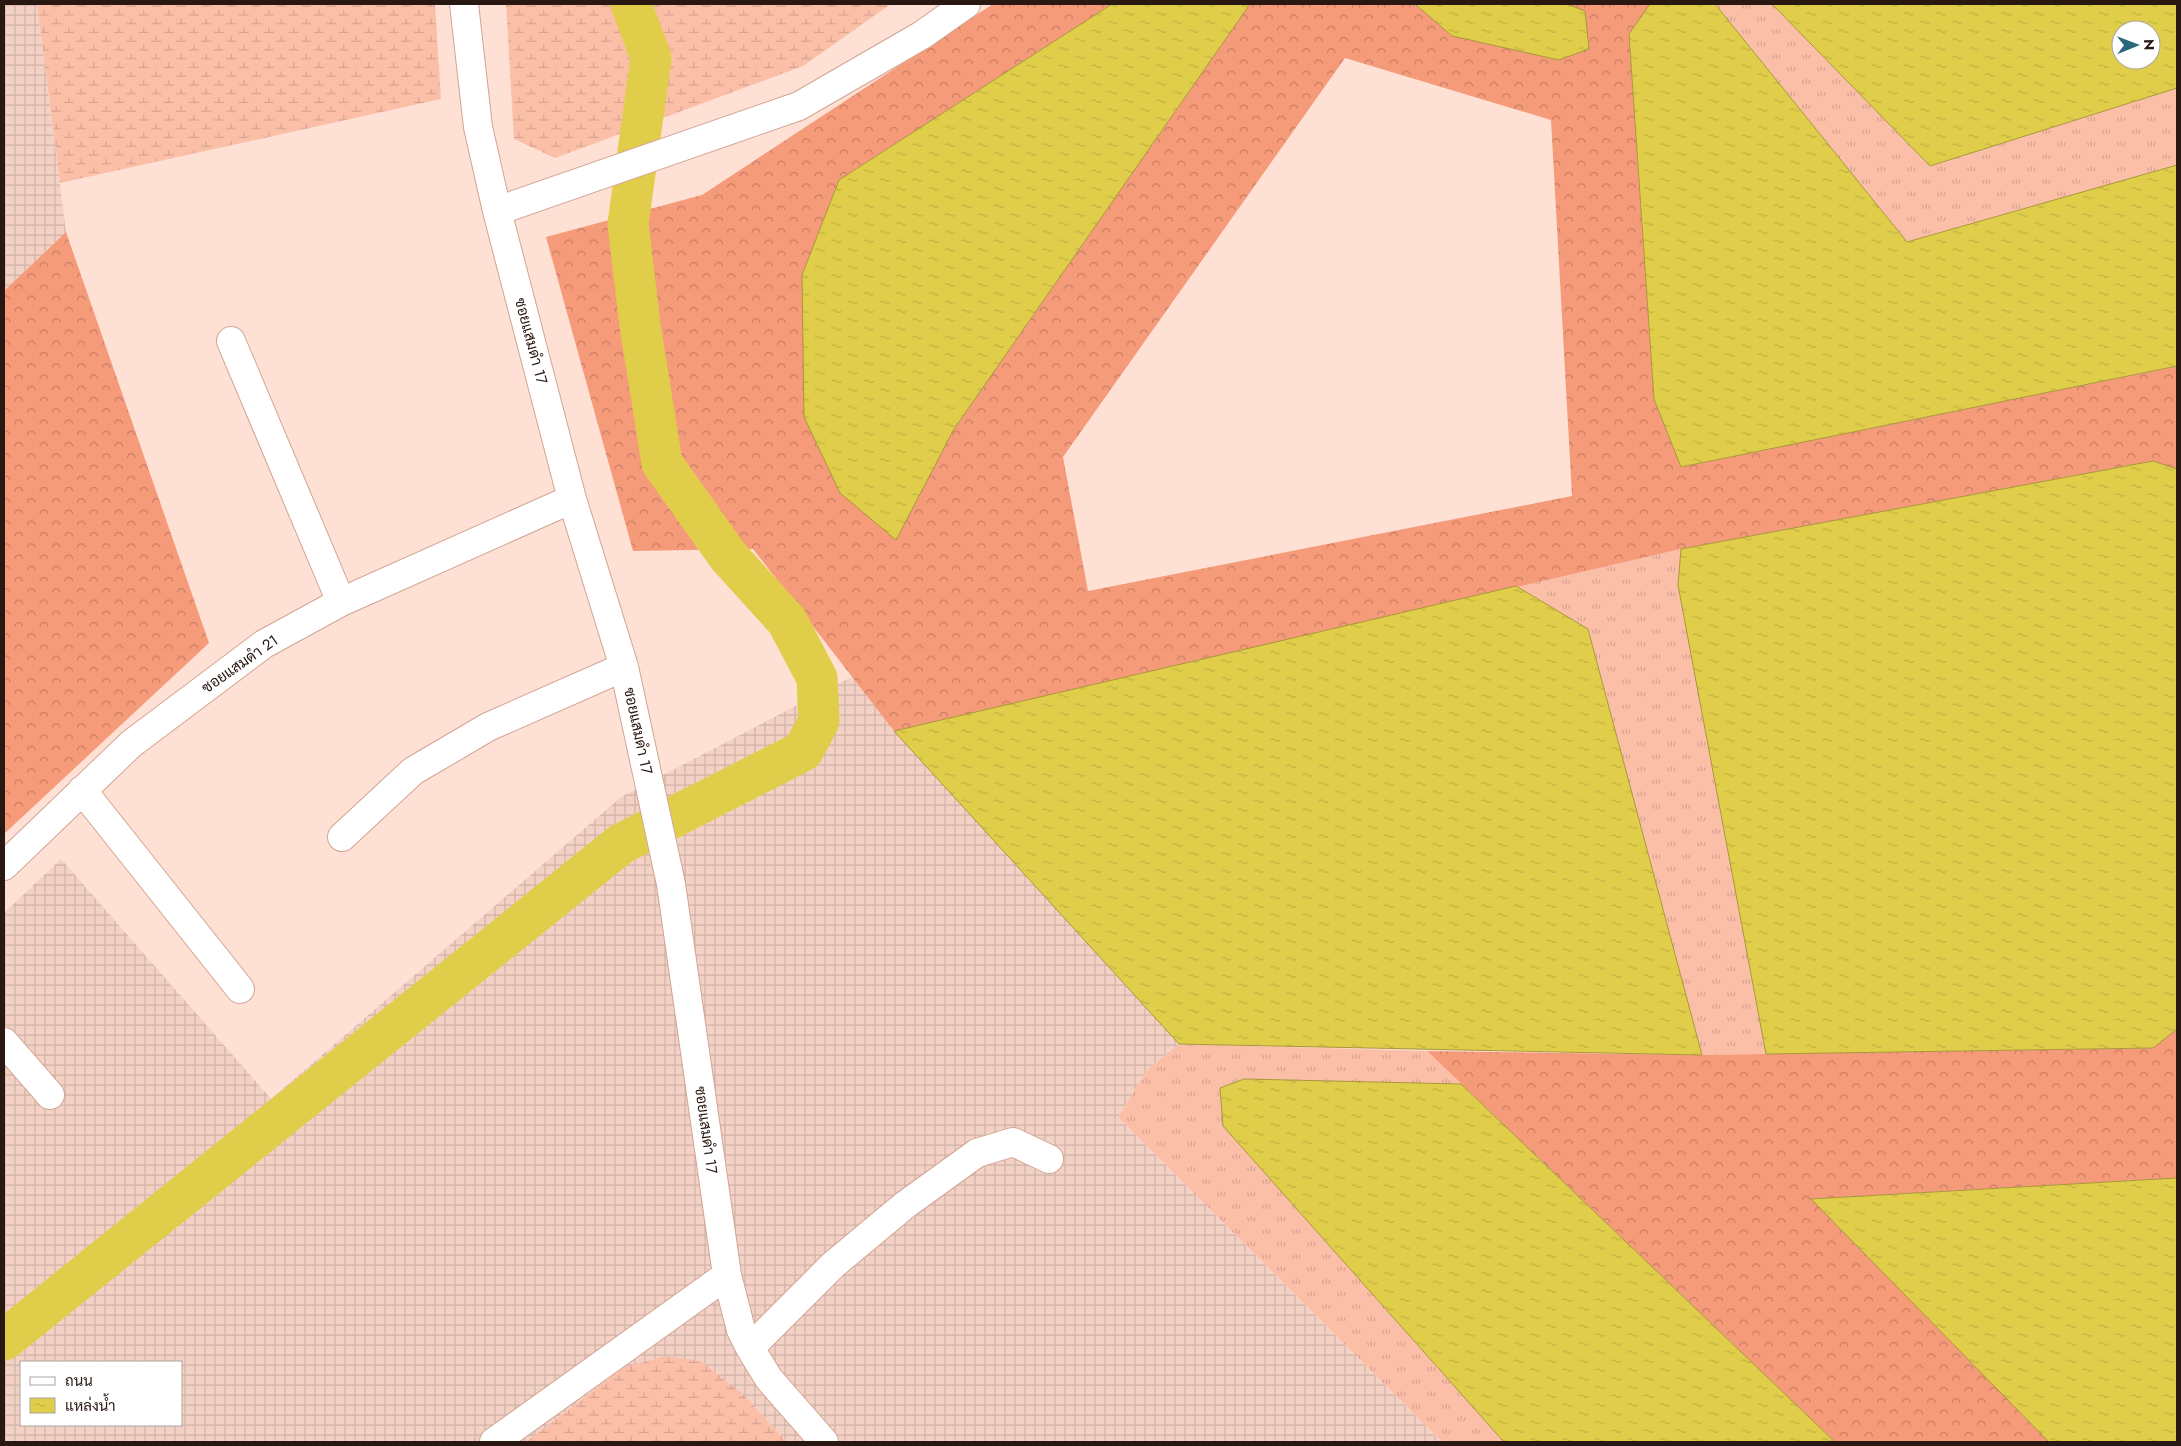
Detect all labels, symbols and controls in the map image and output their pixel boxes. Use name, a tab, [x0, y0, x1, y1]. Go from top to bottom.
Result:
north arrow	[2111, 20, 2161, 70]
text: N	[2139, 39, 2159, 51]
street label: ซอยแสมดำ 17	[509, 295, 553, 387]
street label: ซอยแสมดำ 21	[197, 629, 283, 699]
street label: ซอยแสมดำ 17	[618, 685, 658, 777]
street label: ซอยแสมดำ 17	[689, 1085, 723, 1175]
legend	[20, 1361, 182, 1426]
text: ถนน	[65, 1370, 93, 1392]
text: แหล่งน้ำ	[65, 1393, 116, 1417]

